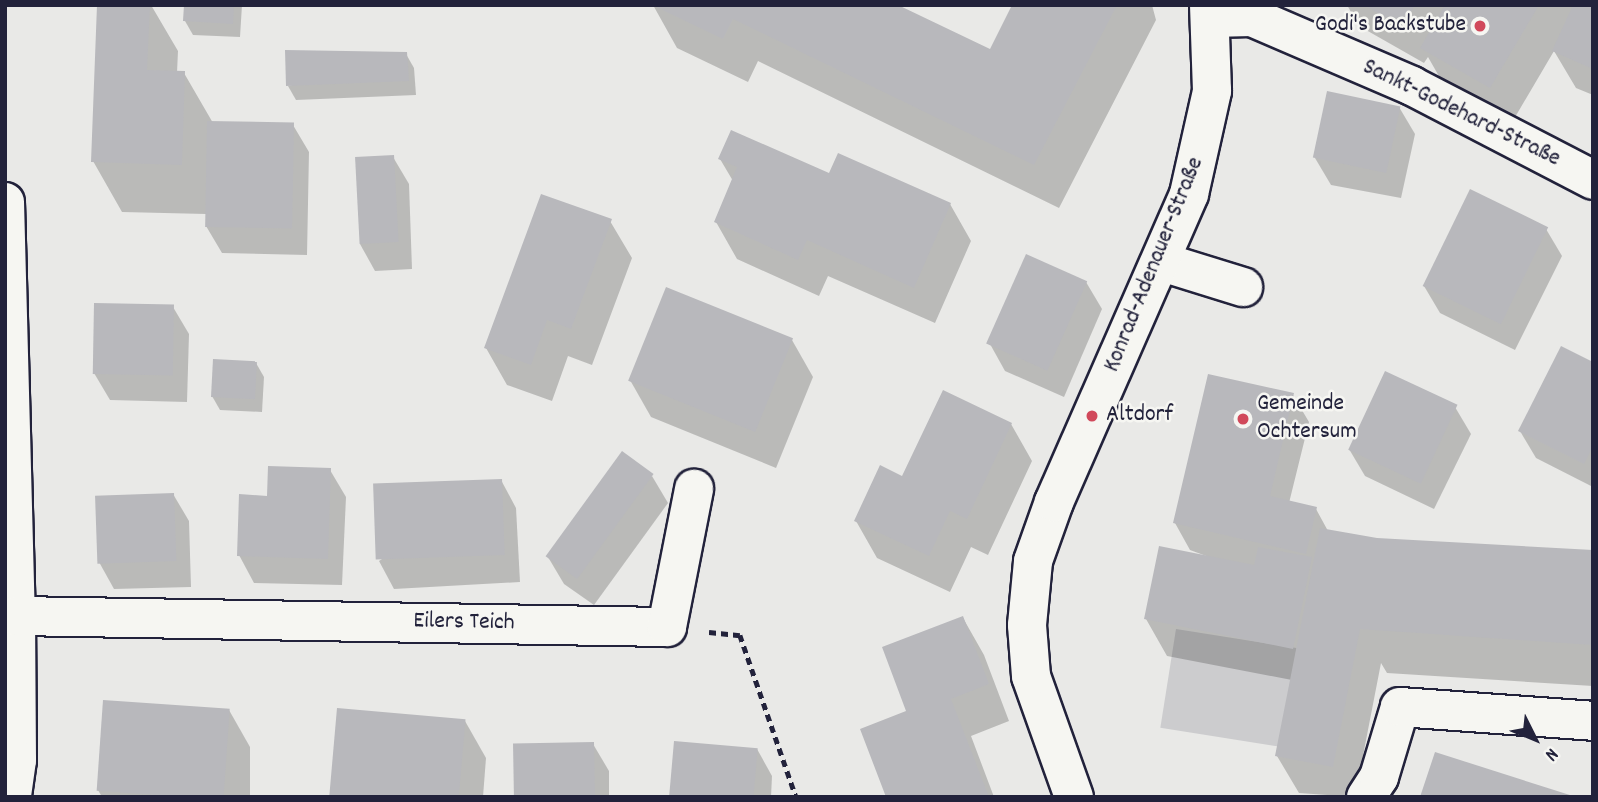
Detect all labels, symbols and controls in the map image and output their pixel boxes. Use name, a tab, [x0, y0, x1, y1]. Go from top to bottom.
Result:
place label: Godi's Backstube	[1315, 12, 1466, 40]
marker: Godi's Backstube	[1472, 18, 1488, 34]
street label: Sankt-Godehard-Straße	[1357, 54, 1565, 174]
street label: Konrad-Adenauer-Straße	[1099, 153, 1211, 377]
place label: Gemeinde Ochtersum	[1257, 391, 1357, 447]
place label: Altdorf	[1106, 402, 1173, 430]
marker: Altdorf	[1084, 408, 1100, 424]
marker: Gemeinde Ochtersum	[1235, 411, 1251, 427]
street label: Eilers Teich	[413, 608, 515, 638]
north arrow	[1500, 704, 1570, 774]
text: N	[1538, 741, 1564, 766]

